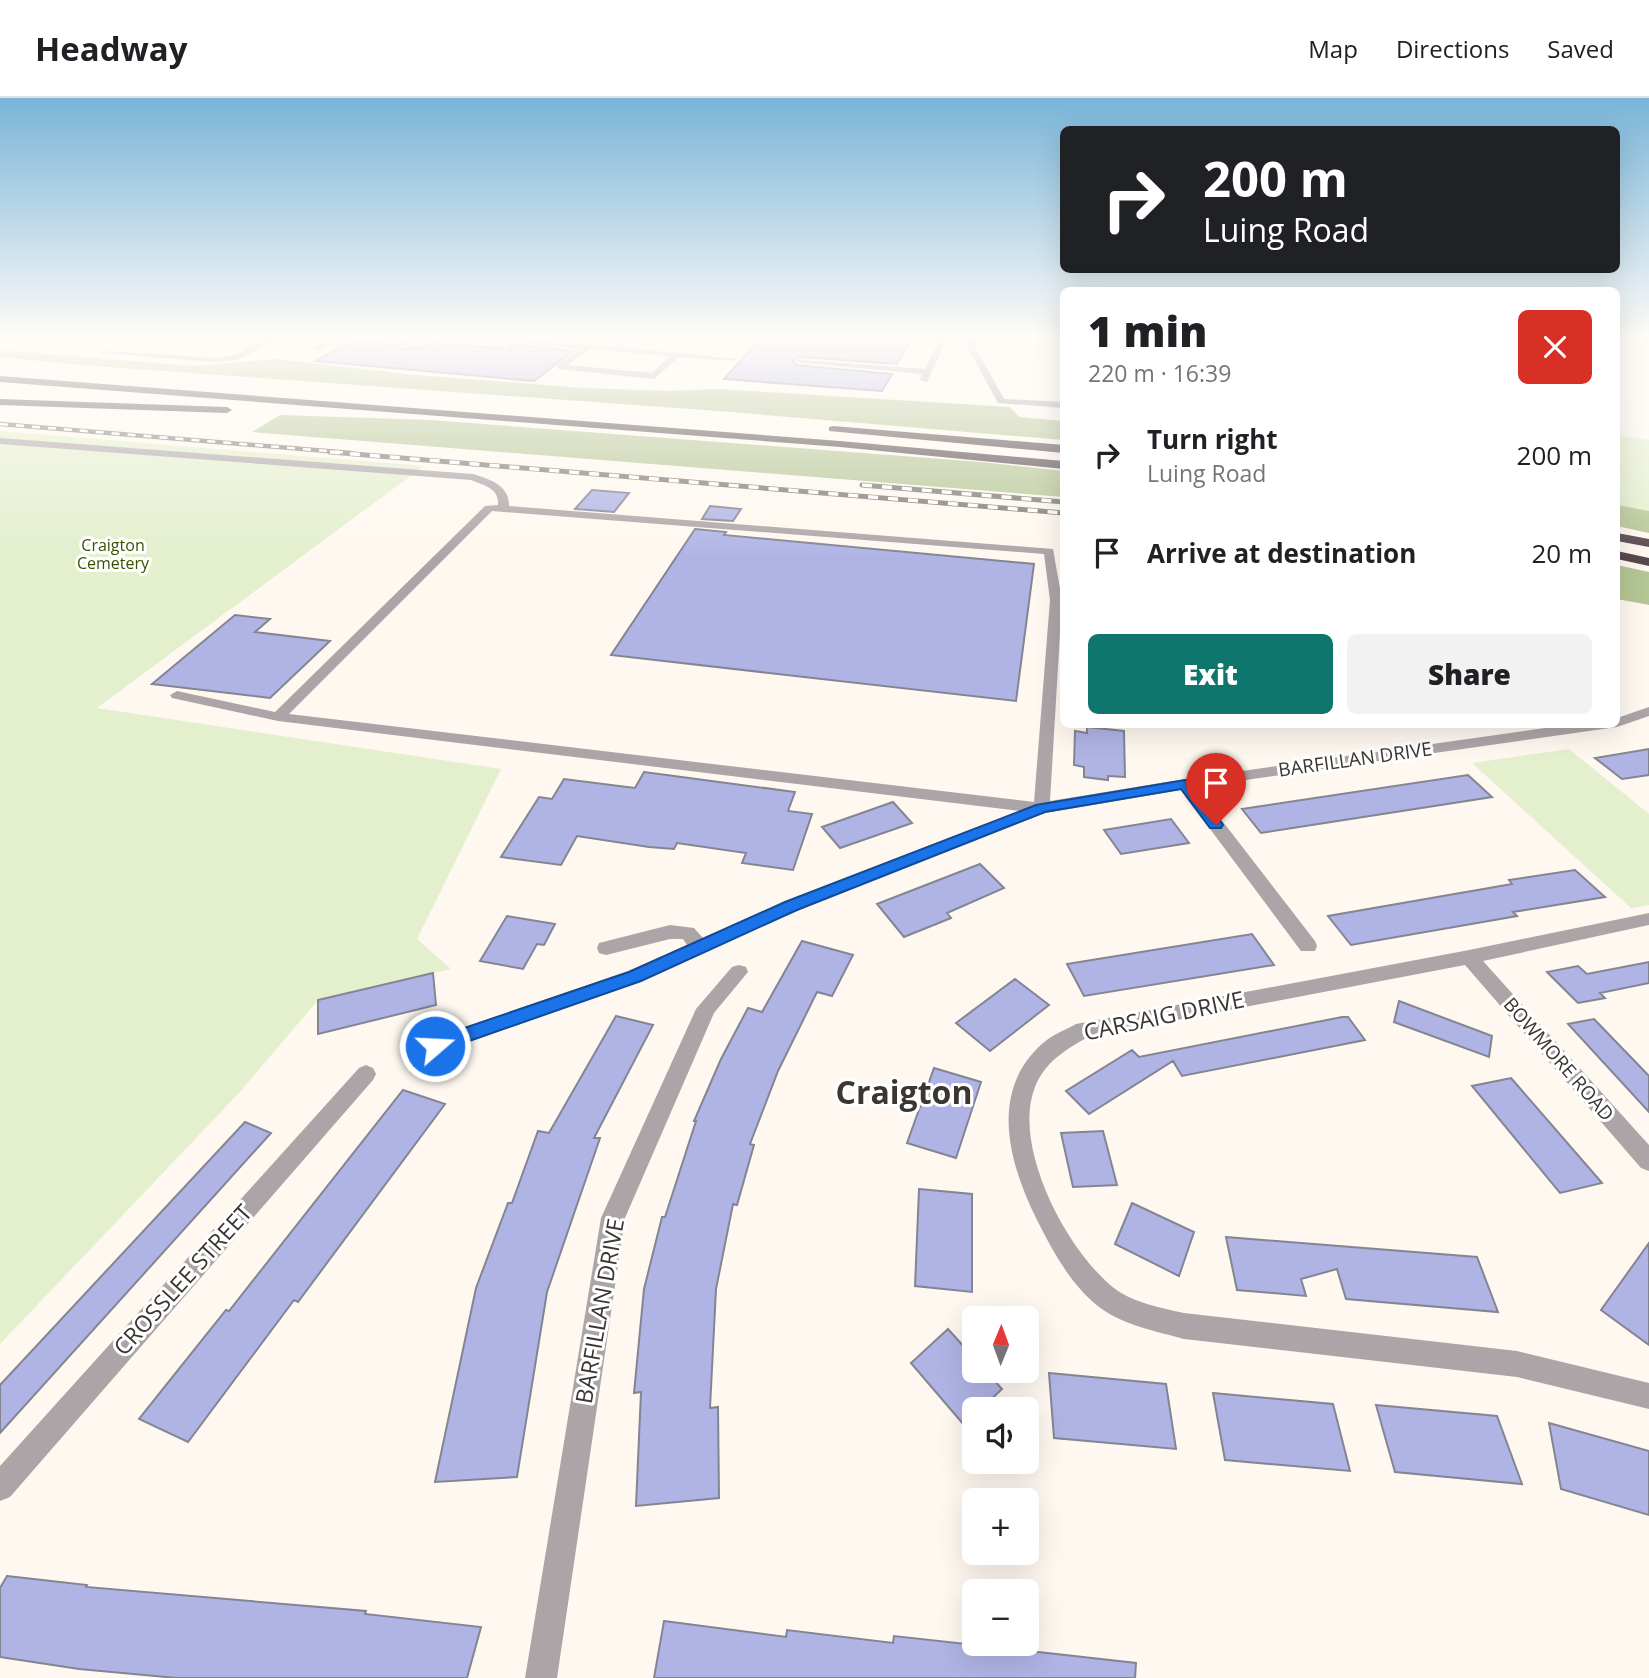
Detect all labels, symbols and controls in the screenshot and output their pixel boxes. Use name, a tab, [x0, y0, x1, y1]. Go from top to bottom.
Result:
text: Headway	[35, 26, 188, 71]
text: Map	[1308, 32, 1358, 65]
text: Directions	[1396, 32, 1509, 65]
text: Saved	[1547, 32, 1614, 65]
text: 200 m	[1203, 145, 1348, 211]
icon: right	[1088, 154, 1179, 245]
text: Luing Road	[1203, 208, 1369, 251]
text: 1 min	[1088, 302, 1207, 359]
button: close	[1518, 310, 1592, 384]
text: 220 m · 16:39	[1088, 357, 1231, 389]
text: Turn right	[1147, 421, 1278, 457]
icon: right	[1088, 436, 1126, 474]
text: 200 m	[1517, 437, 1592, 473]
text: Luing Road	[1147, 457, 1266, 489]
park label: Craigton Cemetery	[77, 534, 150, 574]
icon: arrive	[1088, 534, 1126, 572]
text: Arrive at destination	[1147, 535, 1416, 571]
text: 20 m	[1531, 535, 1592, 571]
button: Exit	[1088, 634, 1333, 714]
button: Share	[1347, 634, 1592, 714]
street label: BARFILLAN DRIVE	[1276, 735, 1434, 783]
pin	[1186, 753, 1246, 825]
icon: arrive	[1197, 764, 1235, 802]
street label: CARSAIG DRIVE	[1081, 982, 1247, 1048]
street label: BOWMORE ROAD	[1498, 992, 1620, 1126]
position arrow	[398, 1009, 472, 1083]
district label: Craigton	[836, 1070, 972, 1113]
street label: CROSSLEE STREET	[106, 1197, 259, 1362]
street label: BARFILLAN DRIVE	[567, 1216, 631, 1406]
north arrow	[962, 1306, 1040, 1382]
map controls	[962, 1306, 1039, 1656]
button: sound	[962, 1397, 1039, 1474]
button: +	[962, 1488, 1039, 1565]
button: −	[962, 1579, 1039, 1656]

